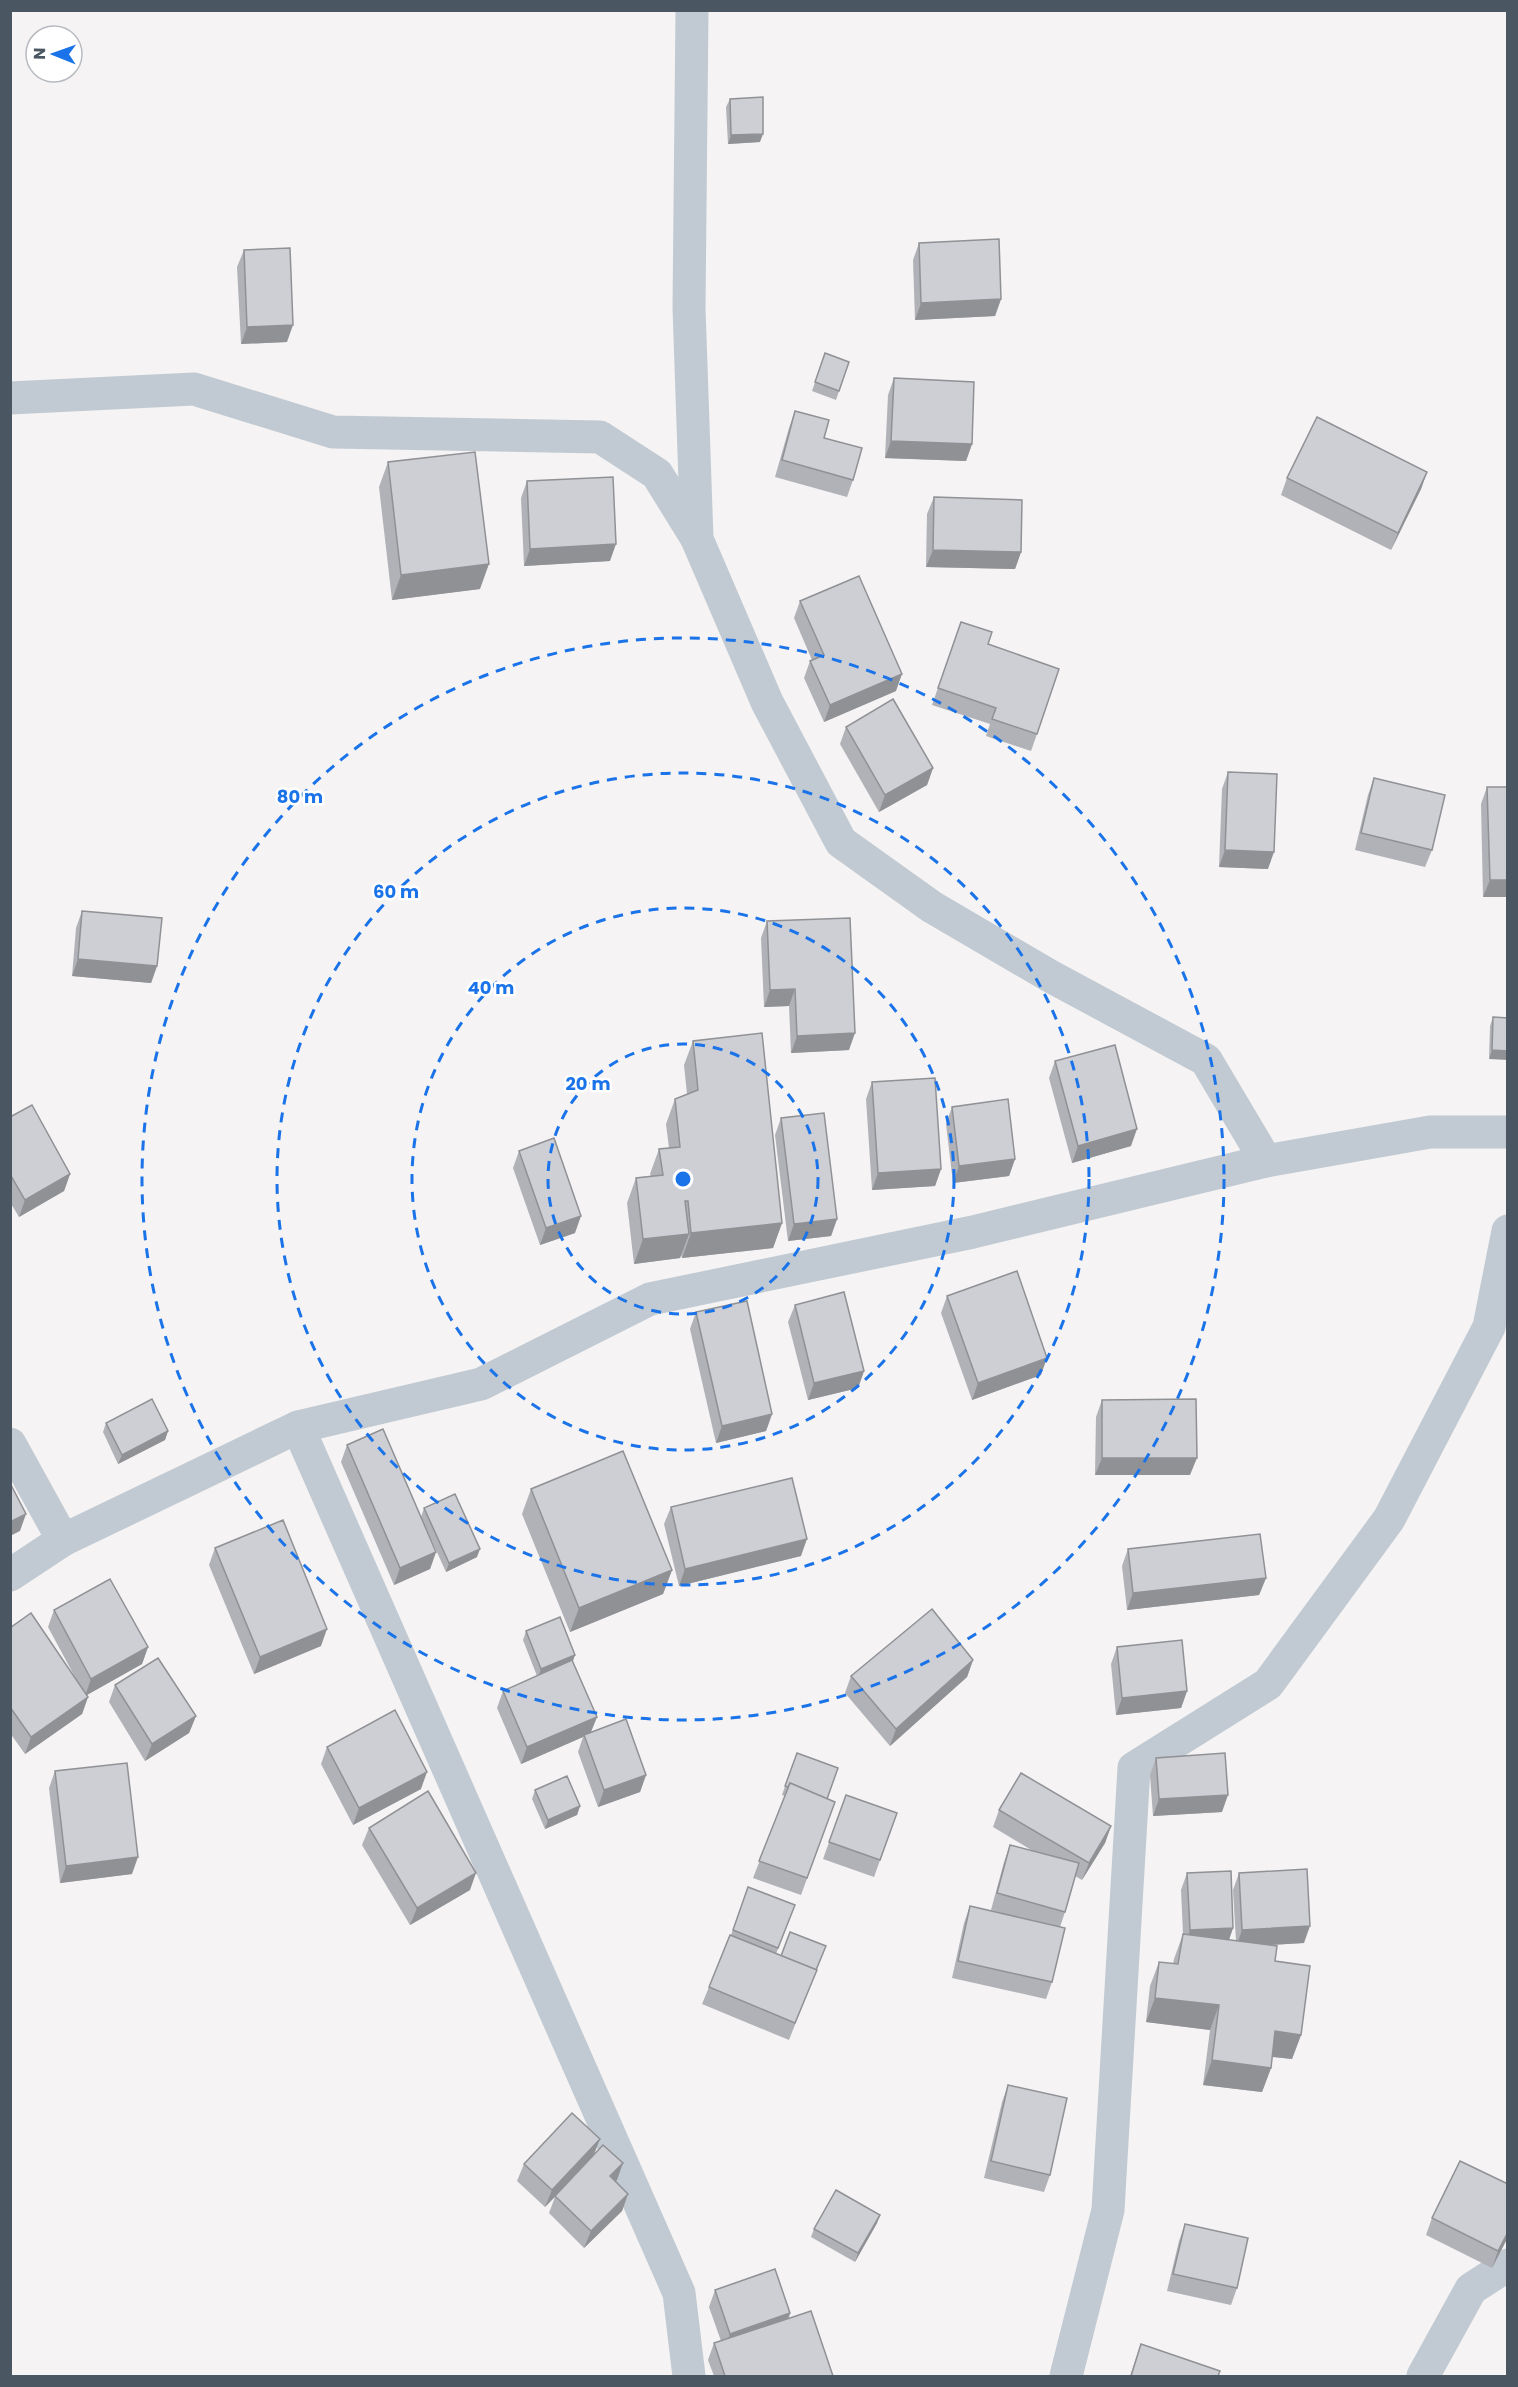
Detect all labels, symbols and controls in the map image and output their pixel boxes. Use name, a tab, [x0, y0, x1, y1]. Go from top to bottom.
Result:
north arrow	[24, 24, 84, 84]
text: N	[28, 48, 51, 60]
text: 80 m	[277, 784, 323, 809]
text: 60 m	[373, 879, 419, 904]
text: 40 m	[468, 975, 514, 1000]
text: 20 m	[566, 1071, 610, 1096]
centre of rings	[673, 1169, 693, 1189]

